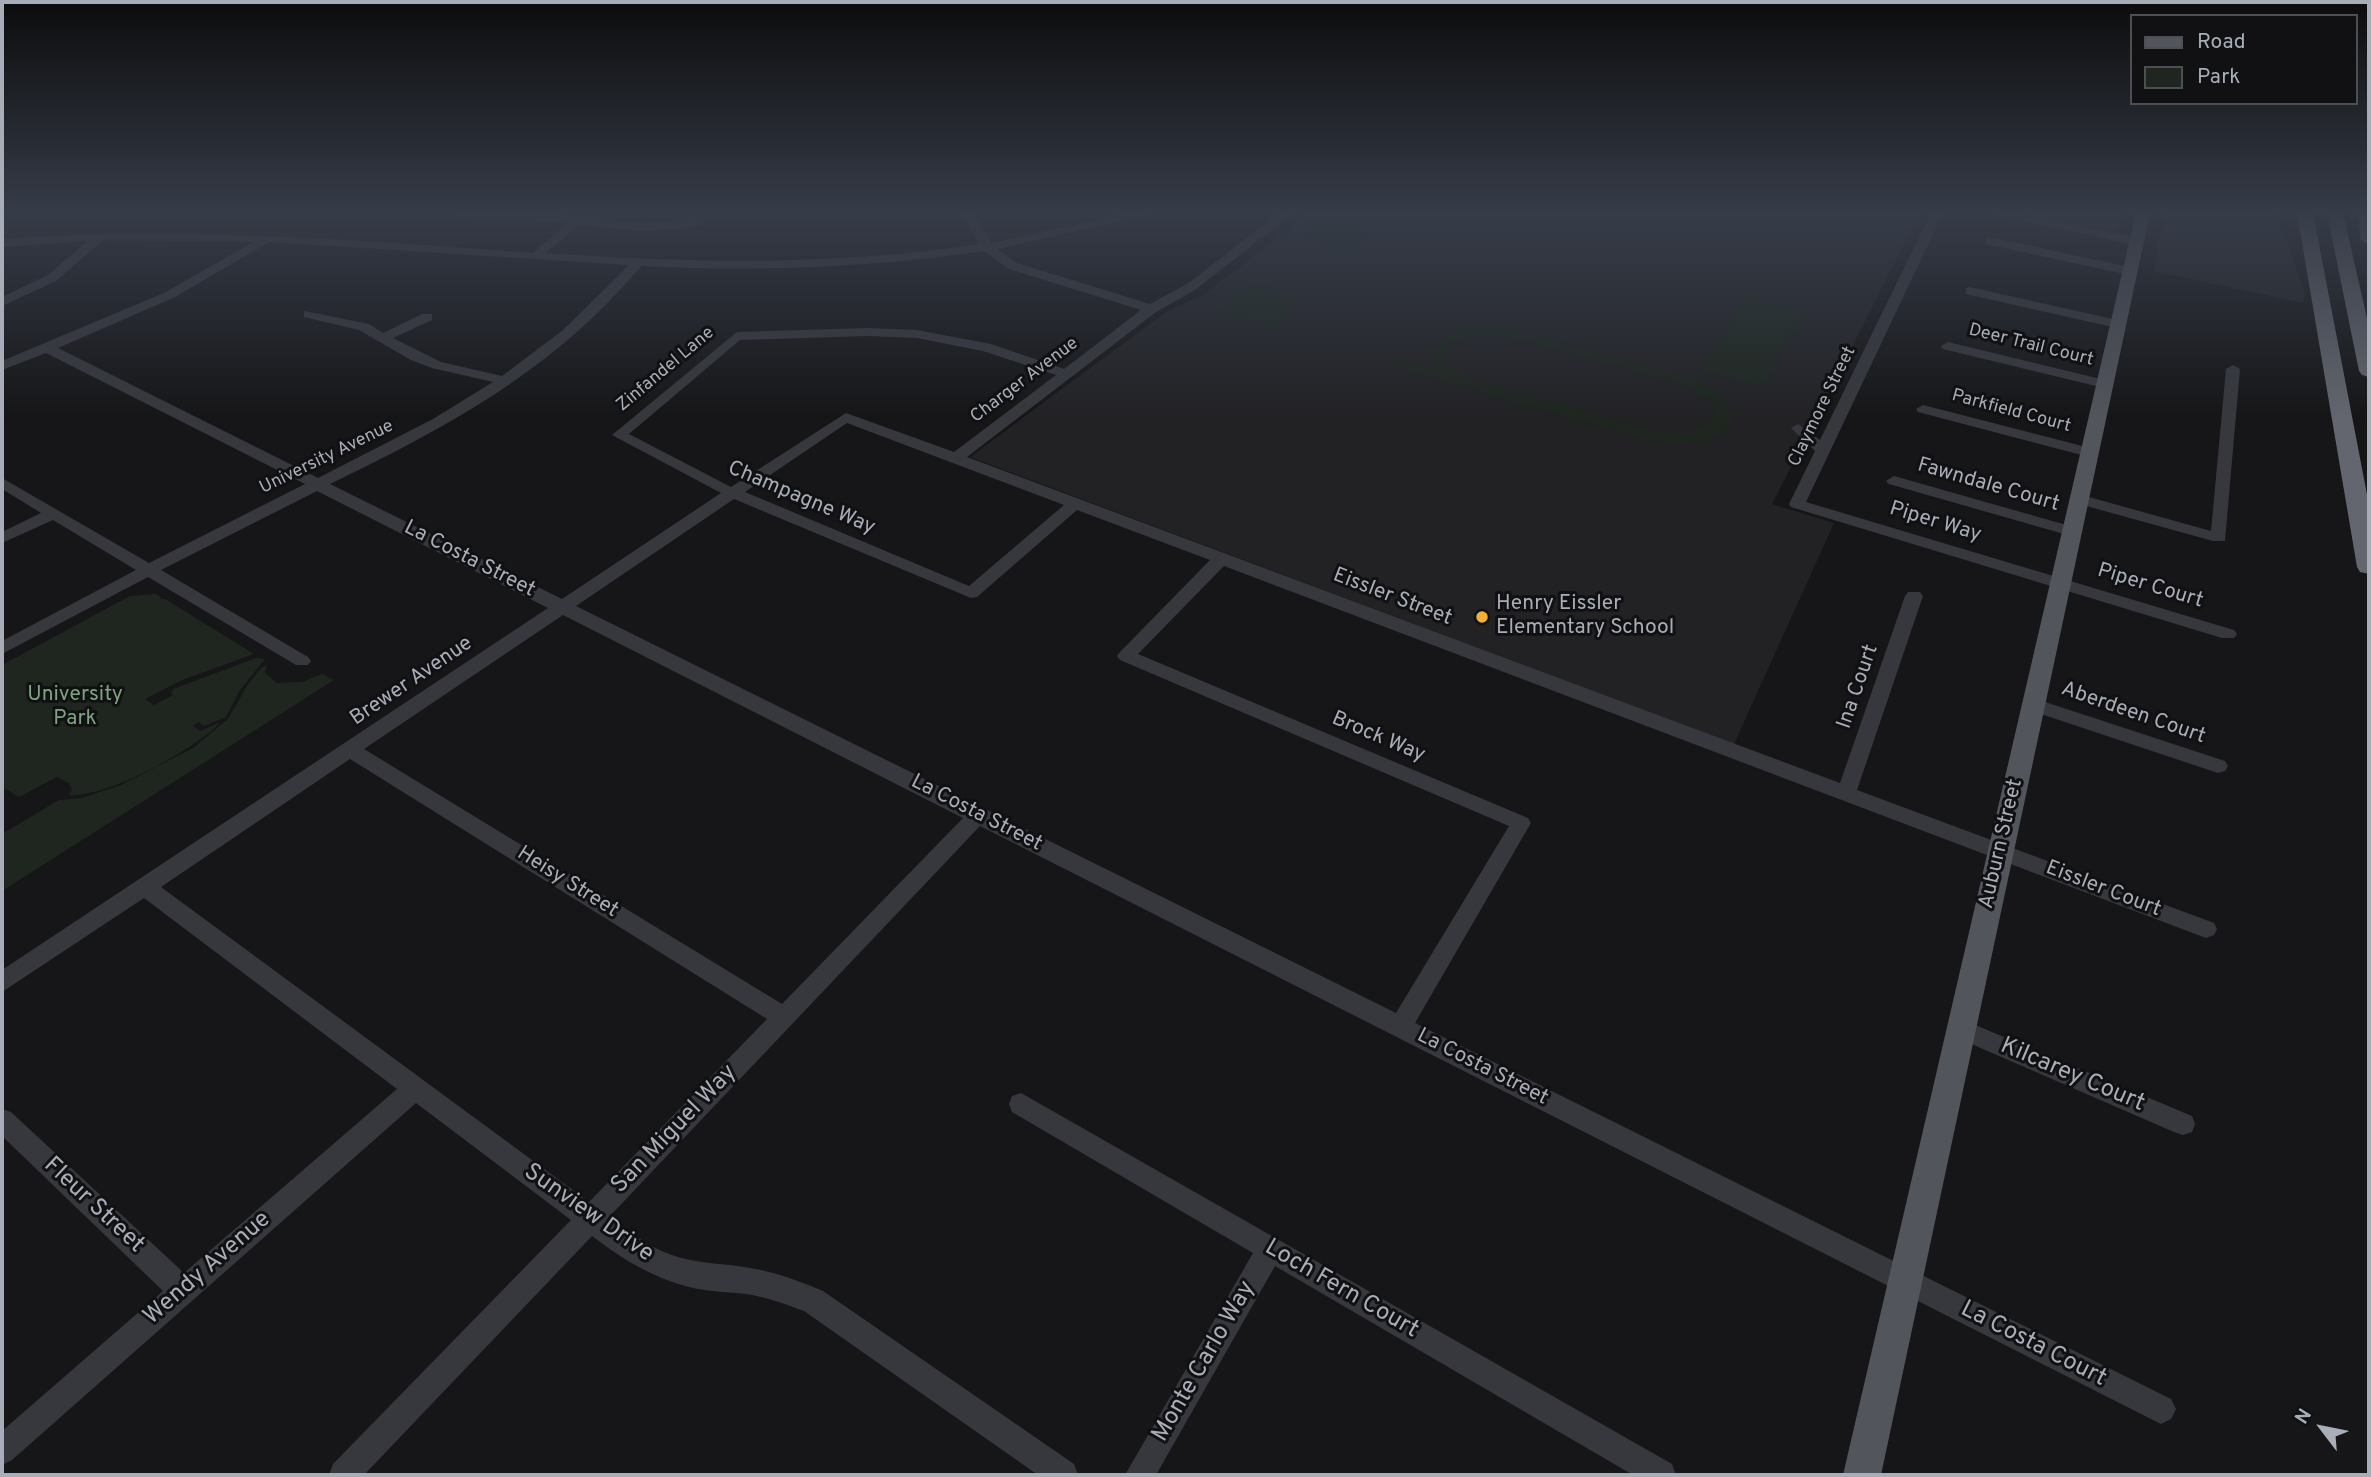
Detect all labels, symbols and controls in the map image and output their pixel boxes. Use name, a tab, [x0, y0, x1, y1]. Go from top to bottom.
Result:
legend	[2130, 14, 2357, 105]
text: Road	[2197, 29, 2246, 56]
text: Park	[2197, 64, 2240, 91]
street label: Deer Trail Court	[1966, 320, 2096, 372]
street label: Zinfandel Lane	[613, 323, 719, 417]
street label: Charger Avenue	[967, 333, 1083, 429]
street label: Claymore Street	[1785, 343, 1861, 471]
street label: Parkfield Court	[1949, 386, 2073, 438]
street label: University Avenue	[257, 416, 397, 500]
street label: Fawndale Court	[1914, 454, 2062, 518]
street label: Champagne Way	[723, 457, 879, 541]
street label: Piper Way	[1886, 497, 1984, 549]
street label: La Costa Street	[399, 516, 539, 604]
street label: Piper Court	[2094, 559, 2206, 615]
street label: Eissler Street	[1329, 564, 1455, 632]
place label: Henry Eissler Elementary School	[1496, 592, 1674, 642]
marker: Henry Eissler Elementary School	[1474, 609, 1490, 625]
street label: Brewer Avenue	[346, 632, 478, 732]
street label: Ina Court	[1833, 641, 1885, 733]
street label: Aberdeen Court	[2057, 677, 2209, 751]
park label: University Park	[27, 683, 123, 733]
street label: Brock Way	[1327, 707, 1429, 769]
street label: La Costa Street	[906, 770, 1046, 858]
street label: Auburn Street	[1975, 777, 2029, 911]
street label: Heisy Street	[512, 842, 622, 924]
street label: Eissler Court	[2042, 856, 2164, 924]
street label: La Costa Street	[1412, 1024, 1552, 1112]
street label: Kilcarey Court	[1996, 1033, 2148, 1119]
street label: San Miguel Way	[606, 1059, 744, 1201]
street label: Fleur Street	[37, 1152, 149, 1260]
street label: Sunview Drive	[517, 1159, 659, 1269]
street label: Wendy Avenue	[139, 1206, 277, 1332]
street label: Loch Fern Court	[1259, 1234, 1423, 1346]
street label: Monte Carlo Way	[1147, 1276, 1263, 1448]
street label: La Costa Court	[1955, 1296, 2111, 1394]
north arrow	[2287, 1393, 2357, 1463]
text: N	[2290, 1405, 2318, 1429]

